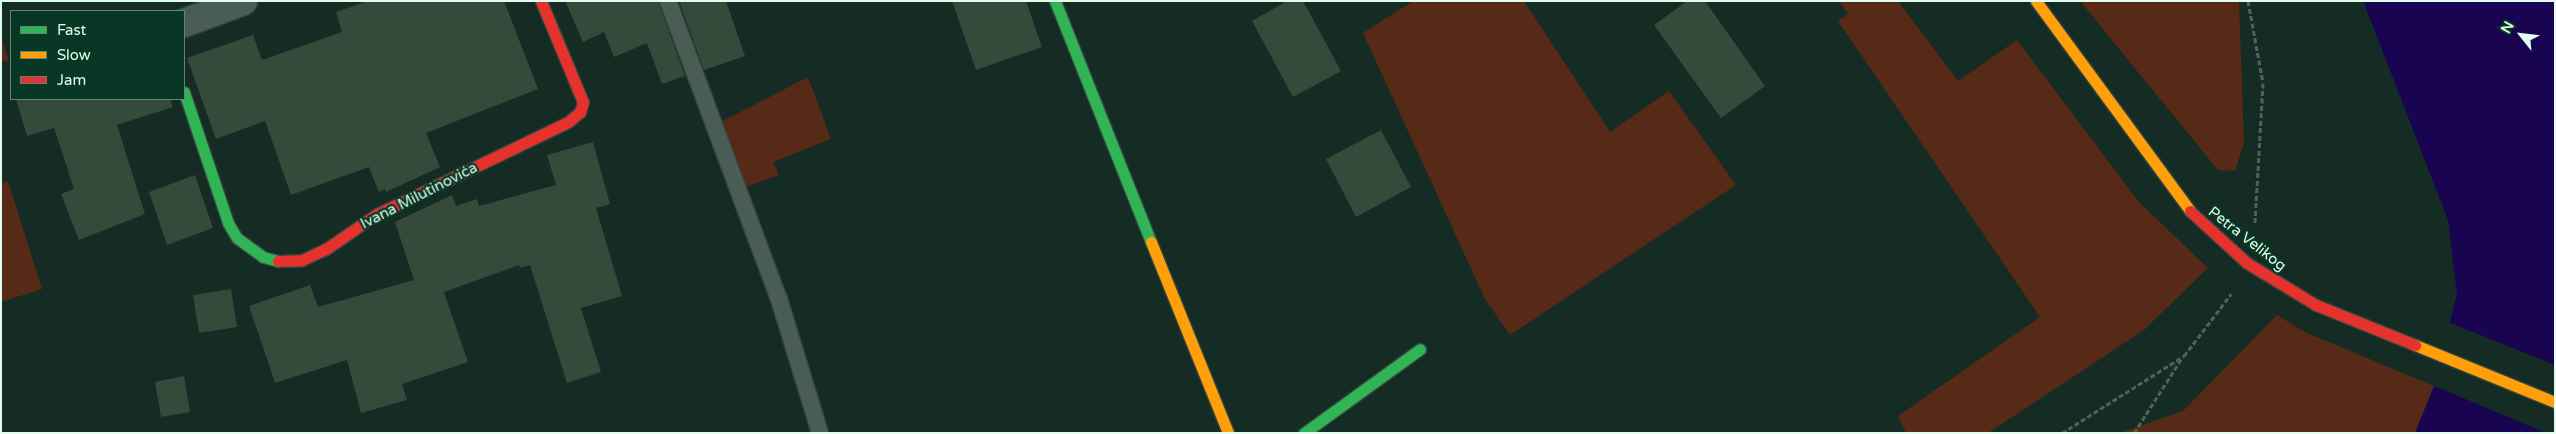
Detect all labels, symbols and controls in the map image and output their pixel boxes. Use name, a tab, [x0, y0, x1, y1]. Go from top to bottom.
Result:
legend	[10, 10, 185, 100]
north arrow	[2496, 10, 2546, 60]
text: N	[2497, 18, 2518, 37]
text: Fast	[57, 21, 86, 39]
text: Slow	[57, 46, 91, 64]
text: Jam	[57, 71, 86, 89]
street label: Ivana Milutinovića	[358, 159, 480, 233]
street label: Petra Velikog	[2204, 203, 2290, 275]

